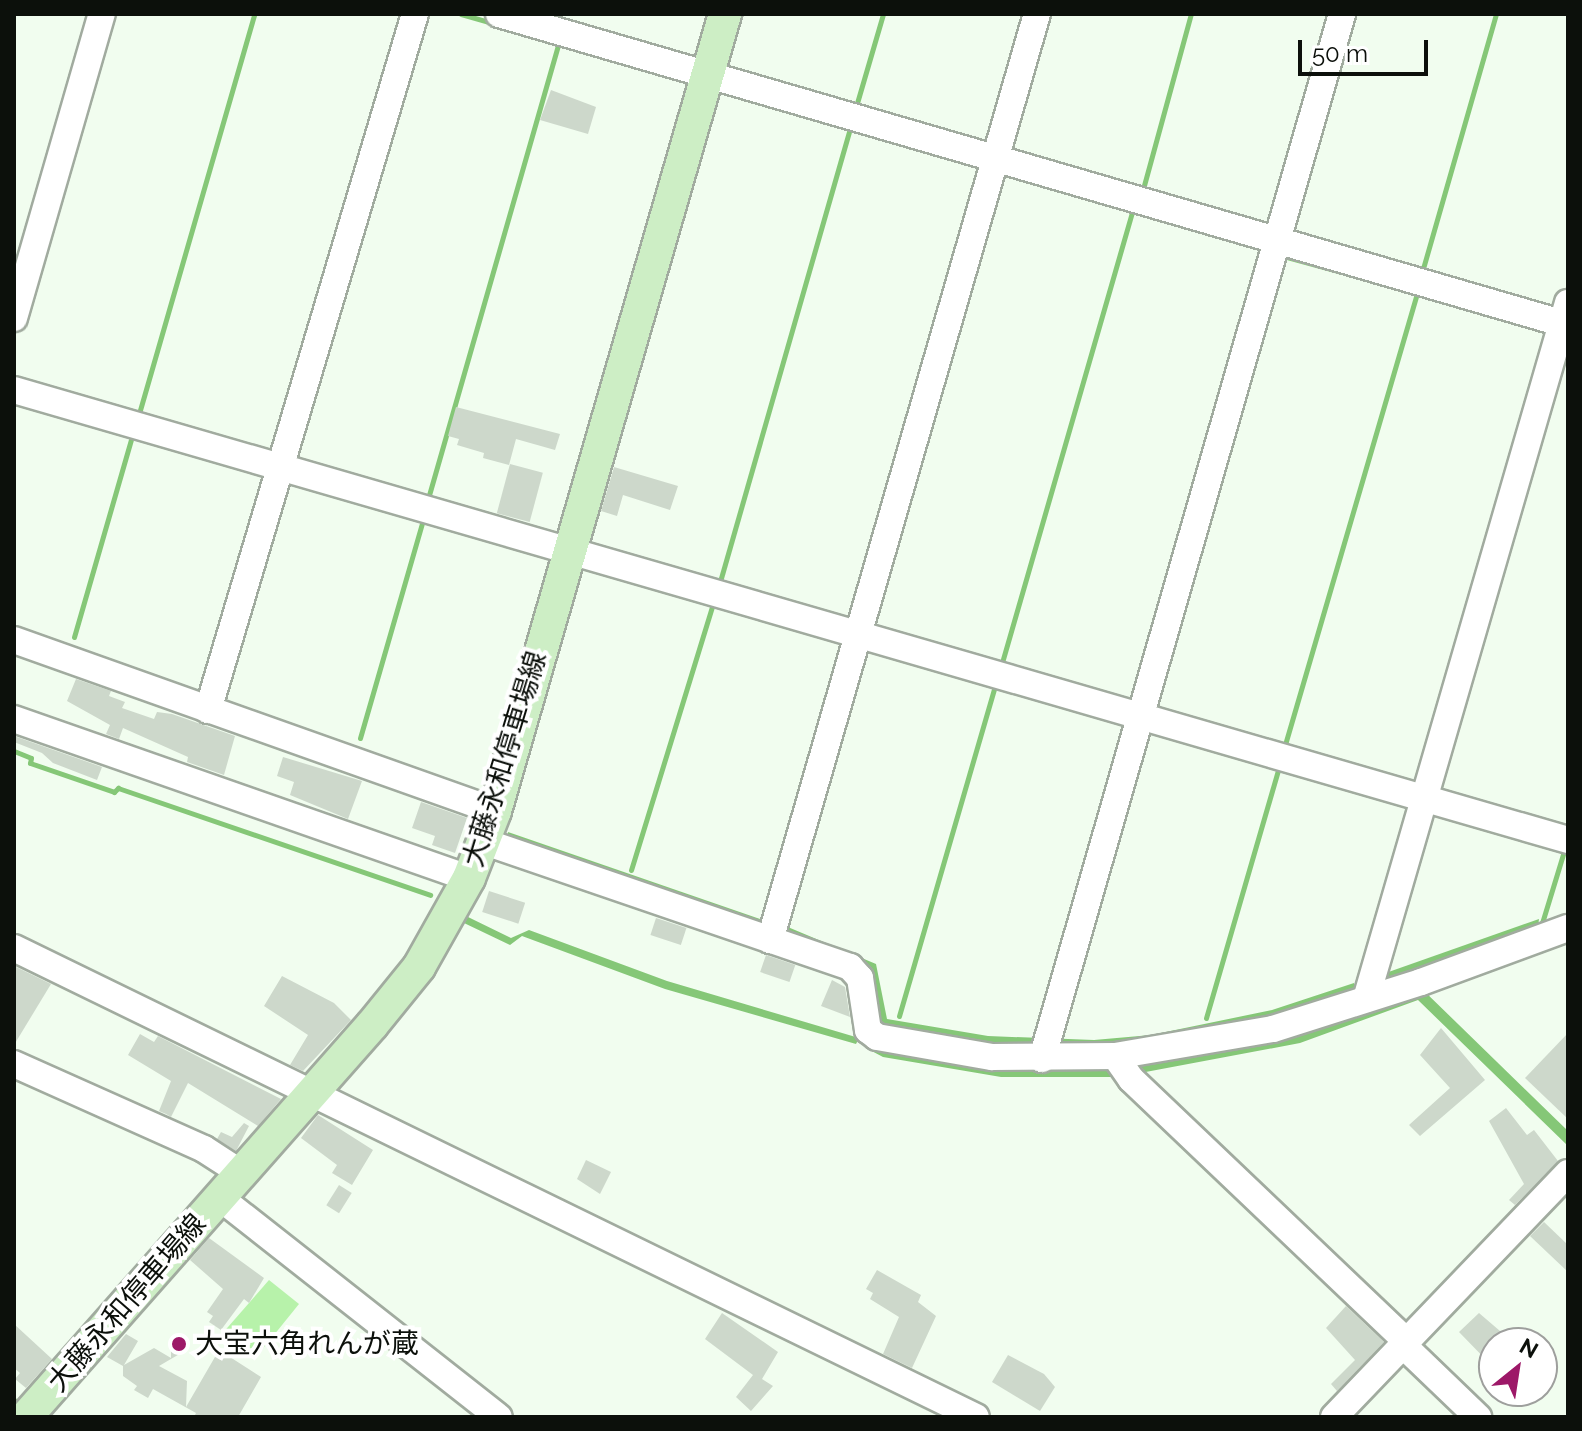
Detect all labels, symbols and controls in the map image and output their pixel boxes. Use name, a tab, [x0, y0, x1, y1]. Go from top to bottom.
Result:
scale bar	[1302, 24, 1432, 74]
text: 50 m	[1312, 39, 1368, 68]
street label: 大藤永和停車場線	[456, 647, 554, 871]
street label: 大藤永和停車場線	[41, 1207, 213, 1399]
place label: 大宝六角れんが蔵	[195, 1327, 419, 1361]
north arrow	[1478, 1327, 1558, 1407]
text: N	[1515, 1332, 1543, 1363]
marker: 大宝六角れんが蔵	[170, 1335, 188, 1353]

